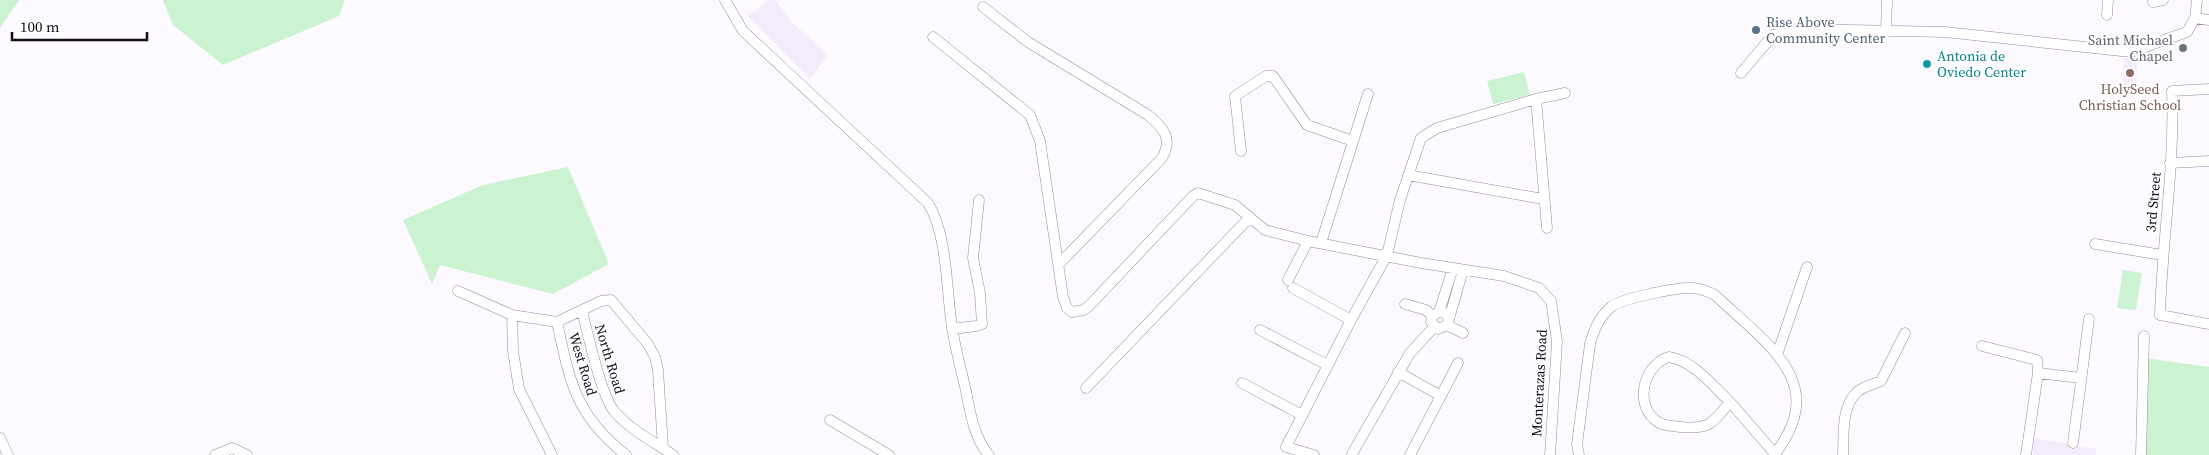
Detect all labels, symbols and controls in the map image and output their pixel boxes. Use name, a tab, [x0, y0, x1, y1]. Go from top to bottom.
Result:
scale bar	[12, 10, 148, 42]
place label: Rise Above Community Center	[1766, 12, 1886, 48]
text: 100 m	[20, 16, 60, 37]
marker: Rise Above Community Center	[1750, 24, 1762, 36]
place label: Saint Michael Chapel	[2088, 30, 2173, 66]
marker: Saint Michael Chapel	[2177, 42, 2189, 54]
place label: Antonia de Oviedo Center	[1937, 46, 2026, 82]
marker: Antonia de Oviedo Center	[1921, 58, 1933, 70]
marker: HolySeed Christian School	[2124, 67, 2136, 79]
place label: HolySeed Christian School	[2079, 79, 2181, 115]
street label: 3rd Street	[2140, 171, 2166, 233]
street label: North Road	[590, 322, 630, 396]
street label: Monterazas Road	[1526, 329, 1552, 437]
street label: West Road	[564, 330, 602, 398]

